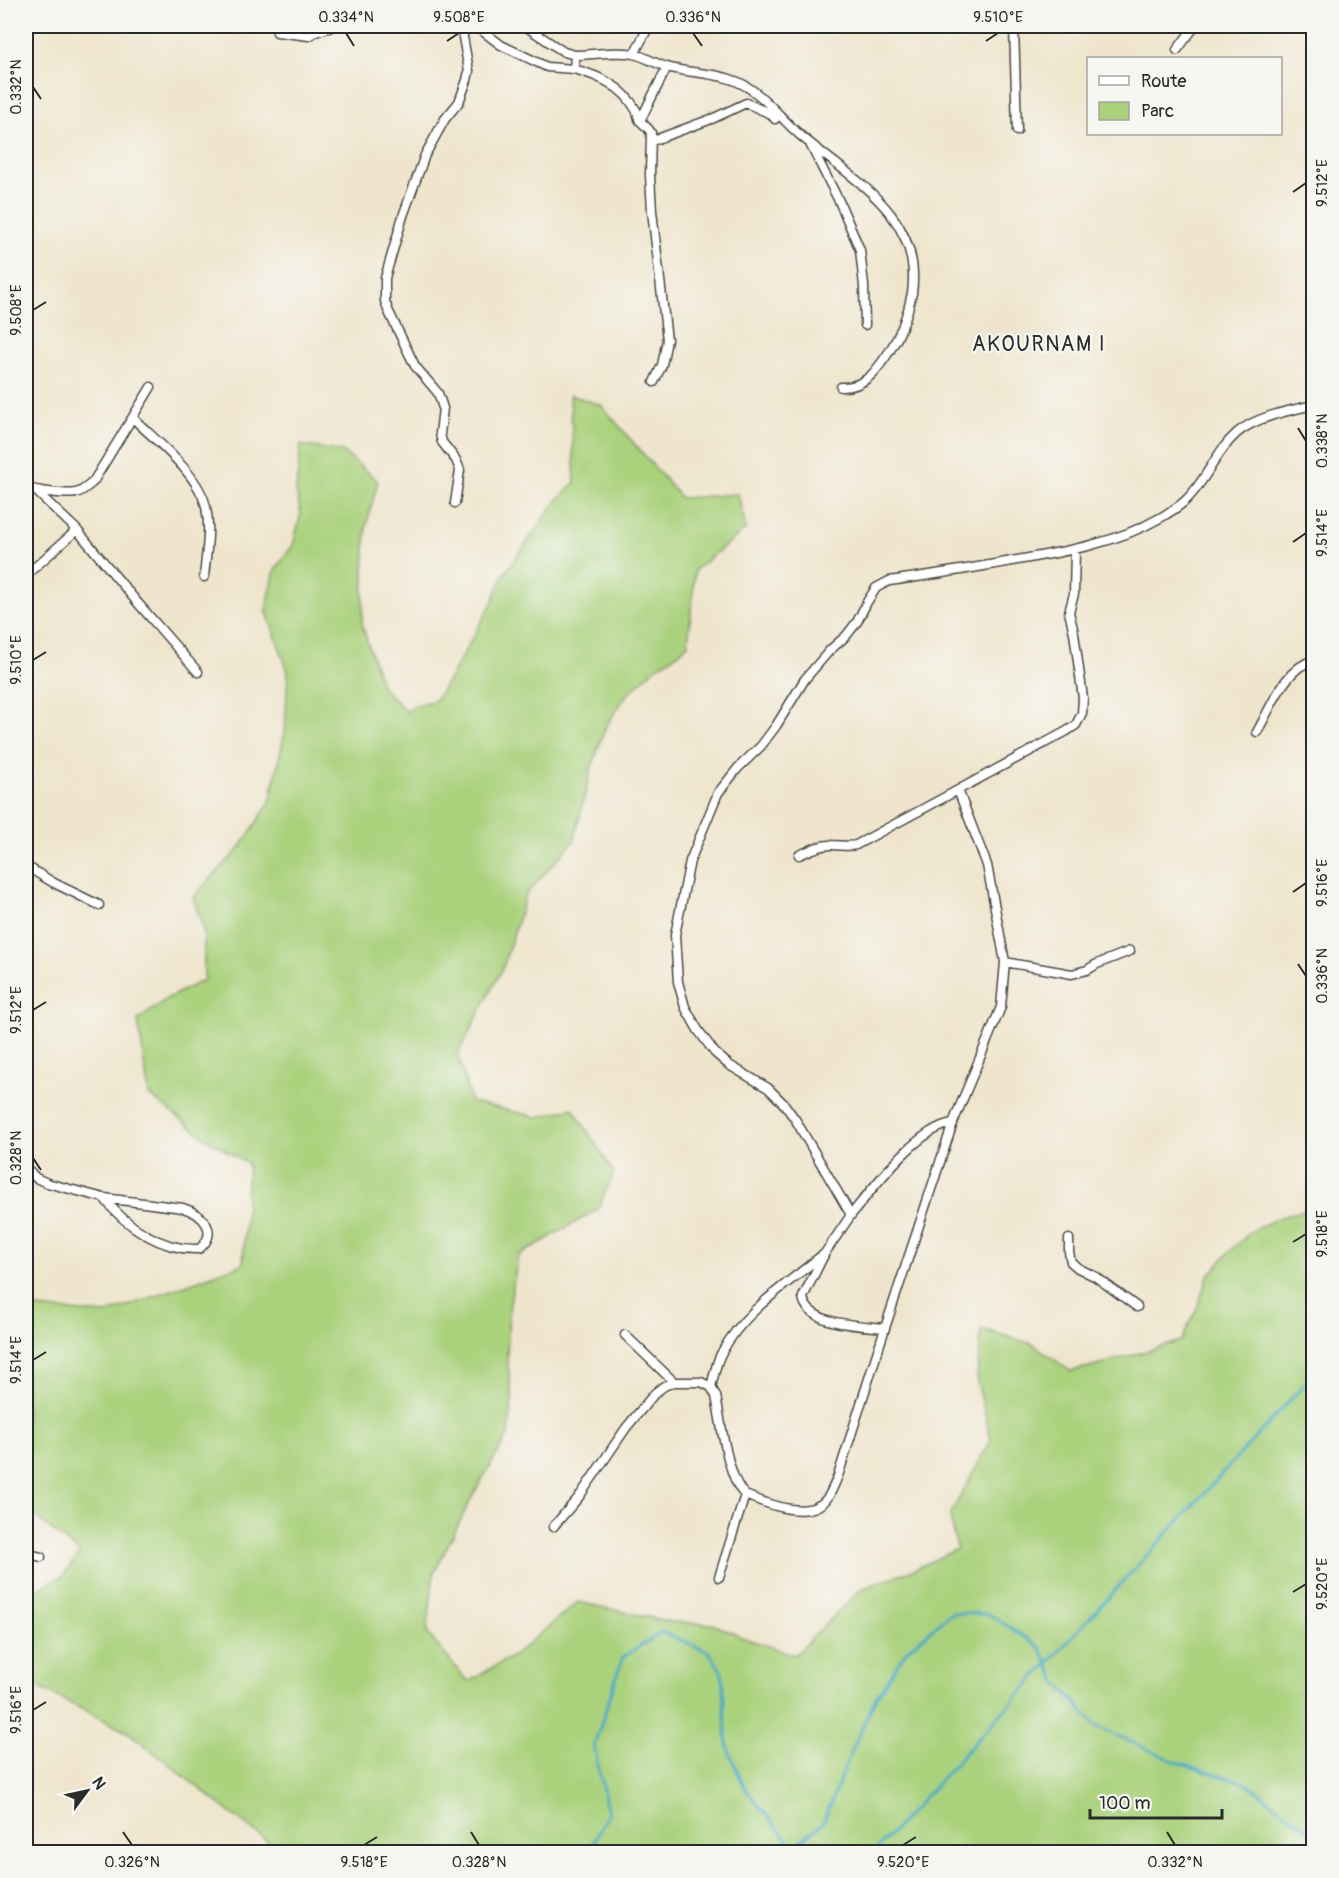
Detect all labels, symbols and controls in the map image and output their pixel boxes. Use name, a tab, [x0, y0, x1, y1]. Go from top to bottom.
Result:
text: 0.334°N	[318, 8, 374, 27]
text: 9.508°E	[433, 8, 485, 27]
text: 0.336°N	[665, 8, 721, 27]
text: 9.510°E	[973, 8, 1023, 27]
legend	[1087, 57, 1282, 135]
text: 0.332°N	[7, 59, 26, 115]
text: Route	[1141, 70, 1186, 93]
text: Parc	[1141, 100, 1174, 123]
text: 9.512°E	[1313, 159, 1332, 207]
text: 9.508°E	[7, 284, 26, 336]
district label: AKOURNAM I	[972, 331, 1106, 358]
text: 0.338°N	[1313, 414, 1332, 468]
text: 9.514°E	[1313, 509, 1332, 557]
text: 9.510°E	[7, 635, 26, 685]
text: 9.516°E	[1313, 859, 1332, 907]
text: 0.336°N	[1313, 948, 1332, 1004]
text: 9.512°E	[7, 986, 26, 1034]
text: 0.328°N	[7, 1131, 26, 1185]
text: 9.518°E	[1313, 1210, 1332, 1257]
text: 9.514°E	[7, 1336, 26, 1384]
text: 9.520°E	[1313, 1558, 1332, 1610]
text: 9.516°E	[7, 1686, 26, 1734]
north arrow	[57, 1761, 117, 1821]
text: N	[87, 1773, 110, 1794]
scale bar	[1090, 1782, 1222, 1820]
text: 100 m	[1099, 1792, 1151, 1815]
text: 0.326°N	[104, 1853, 160, 1872]
text: 9.518°E	[341, 1853, 388, 1872]
text: 0.328°N	[452, 1853, 506, 1872]
text: 9.520°E	[877, 1853, 929, 1872]
text: 0.332°N	[1147, 1853, 1203, 1872]

